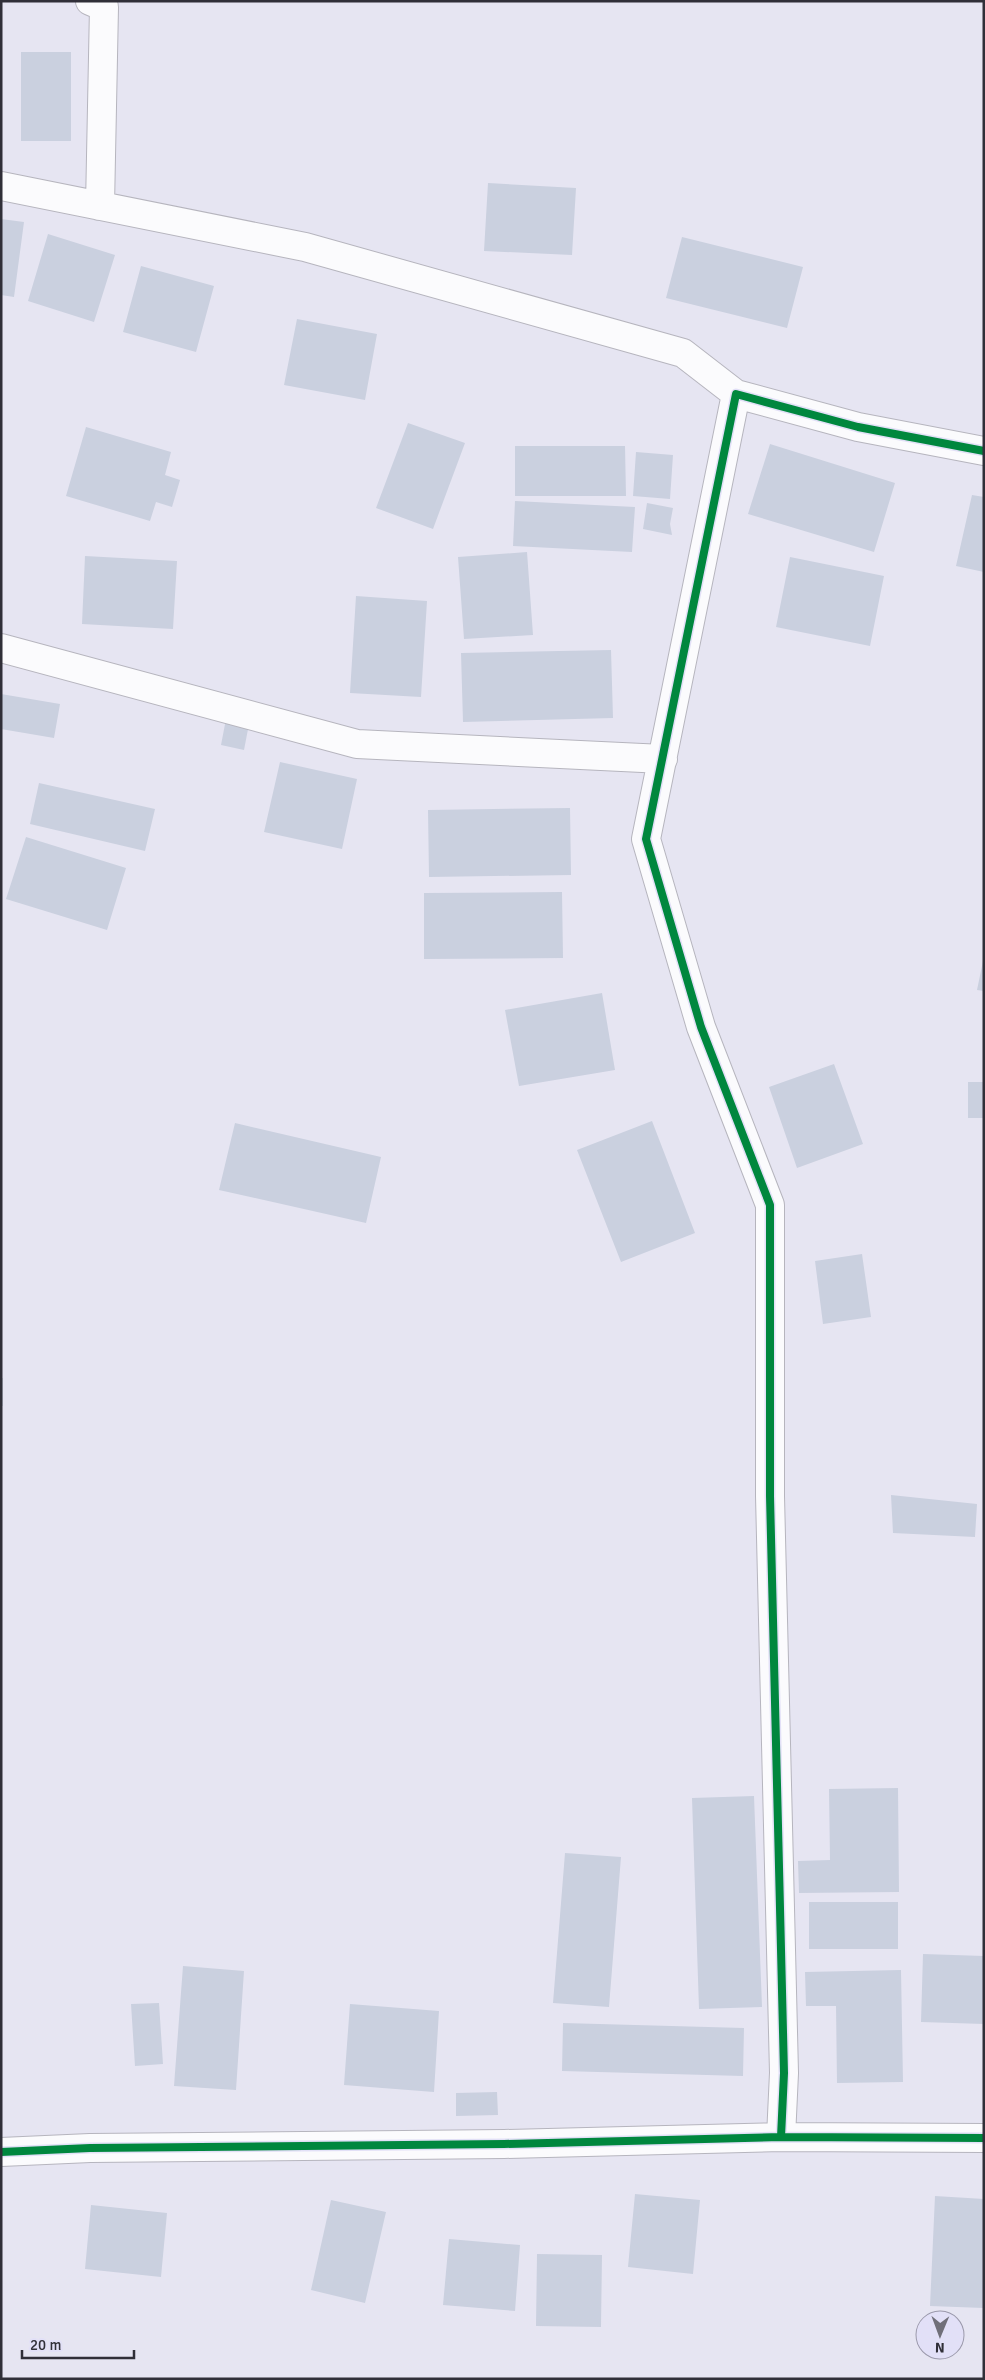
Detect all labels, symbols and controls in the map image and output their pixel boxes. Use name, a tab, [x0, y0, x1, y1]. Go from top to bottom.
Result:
north arrow	[915, 2310, 965, 2360]
scale bar	[22, 2328, 135, 2360]
text: 20 m	[30, 2336, 61, 2354]
text: N	[935, 2339, 945, 2356]

